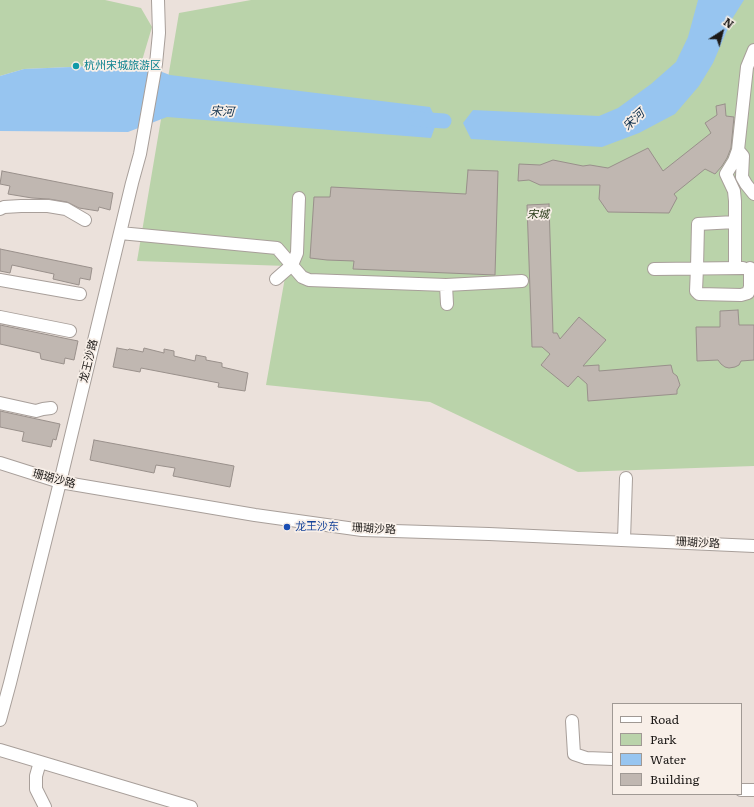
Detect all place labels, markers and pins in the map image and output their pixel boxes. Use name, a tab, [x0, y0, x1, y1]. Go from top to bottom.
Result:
place label: 杭州宋城旅游区	[84, 59, 161, 73]
marker: 杭州宋城旅游区	[71, 61, 81, 71]
place label: 龙王沙东	[295, 520, 339, 534]
marker: 龙王沙东	[282, 522, 292, 532]

